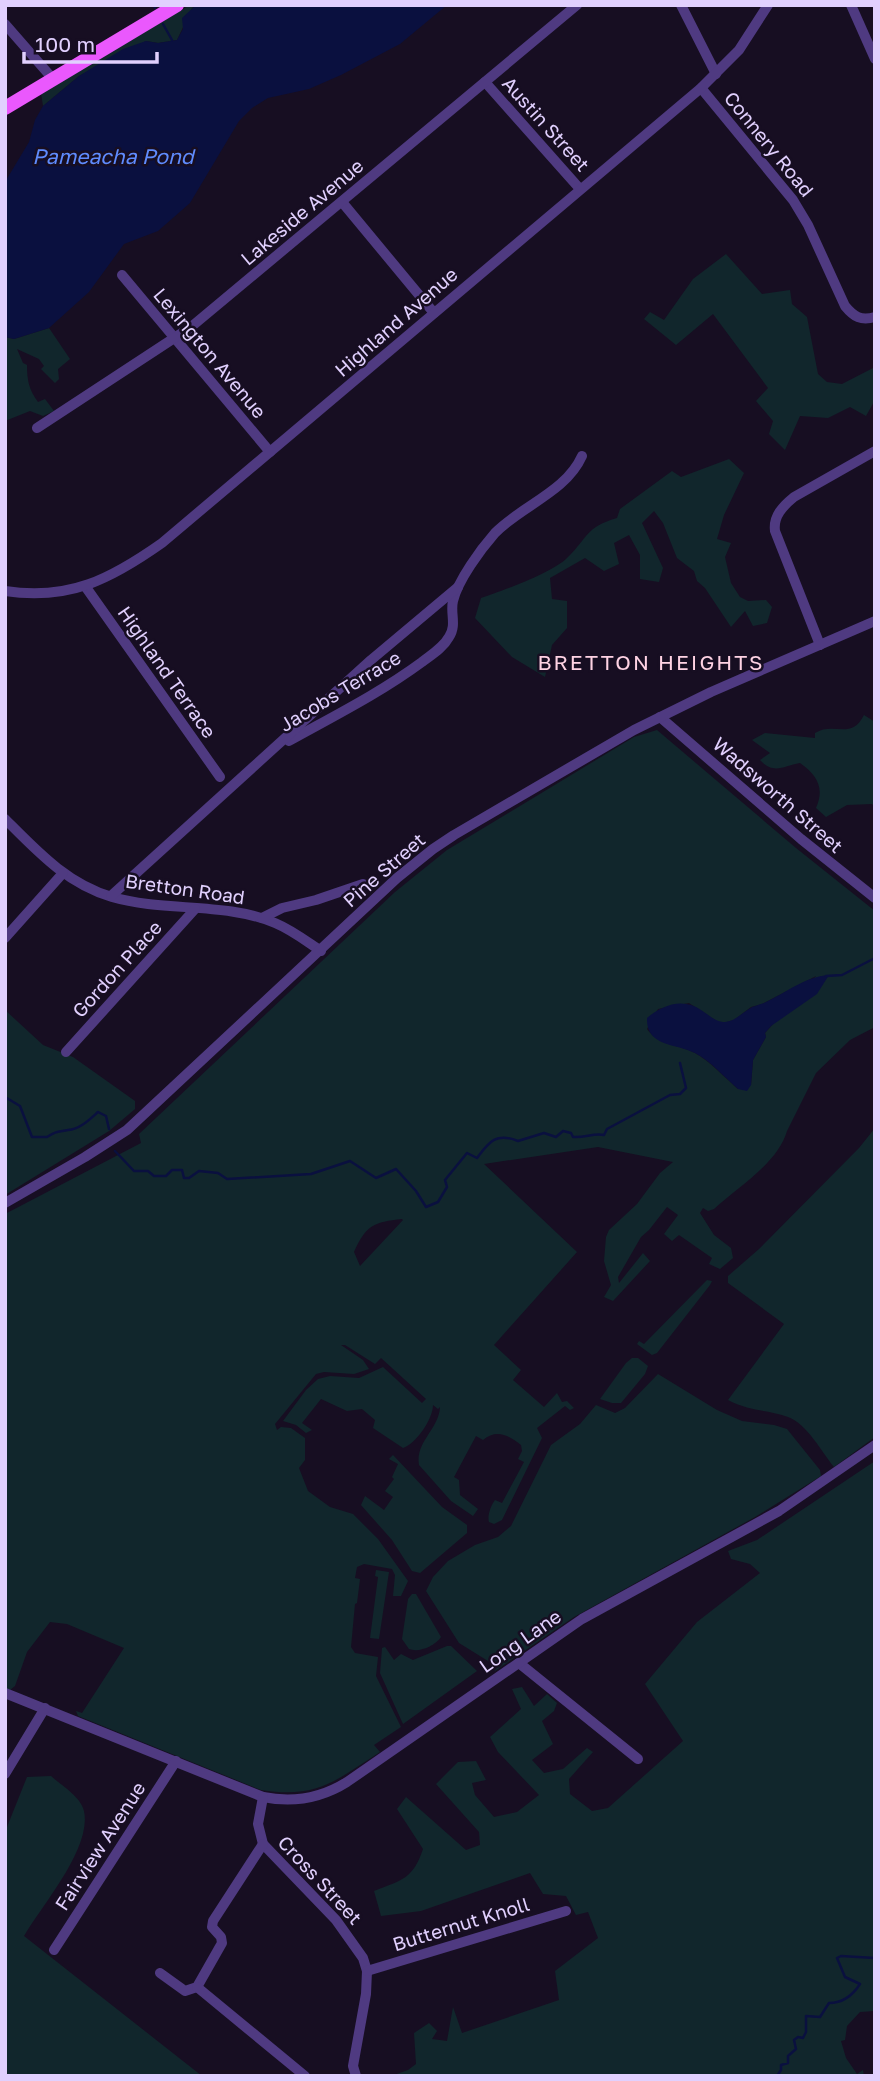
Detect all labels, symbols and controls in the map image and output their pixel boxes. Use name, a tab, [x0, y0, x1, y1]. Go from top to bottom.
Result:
scale bar	[24, 21, 158, 65]
text: 100 m	[35, 31, 95, 57]
street label: Austin Street	[498, 72, 595, 176]
street label: Connery Road	[720, 86, 819, 201]
water label: Pameacha Pond	[32, 143, 196, 169]
street label: Lakeside Avenue	[236, 154, 368, 270]
street label: Highland Avenue	[330, 262, 462, 381]
street label: Lexington Avenue	[149, 283, 271, 422]
street label: Highland Terrace	[113, 601, 221, 742]
street label: Jacobs Terrace	[275, 645, 405, 736]
district label: BRETTON HEIGHTS	[538, 649, 764, 675]
street label: Wadsworth Street	[709, 732, 848, 857]
street label: Pine Street	[338, 828, 429, 912]
street label: Bretton Road	[124, 869, 246, 908]
street label: Gordon Place	[67, 916, 166, 1022]
street label: Long Lane	[474, 1604, 565, 1677]
street label: Fairview Avenue	[49, 1777, 150, 1914]
street label: Cross Street	[274, 1831, 367, 1929]
street label: Butternut Knoll	[390, 1892, 532, 1955]

